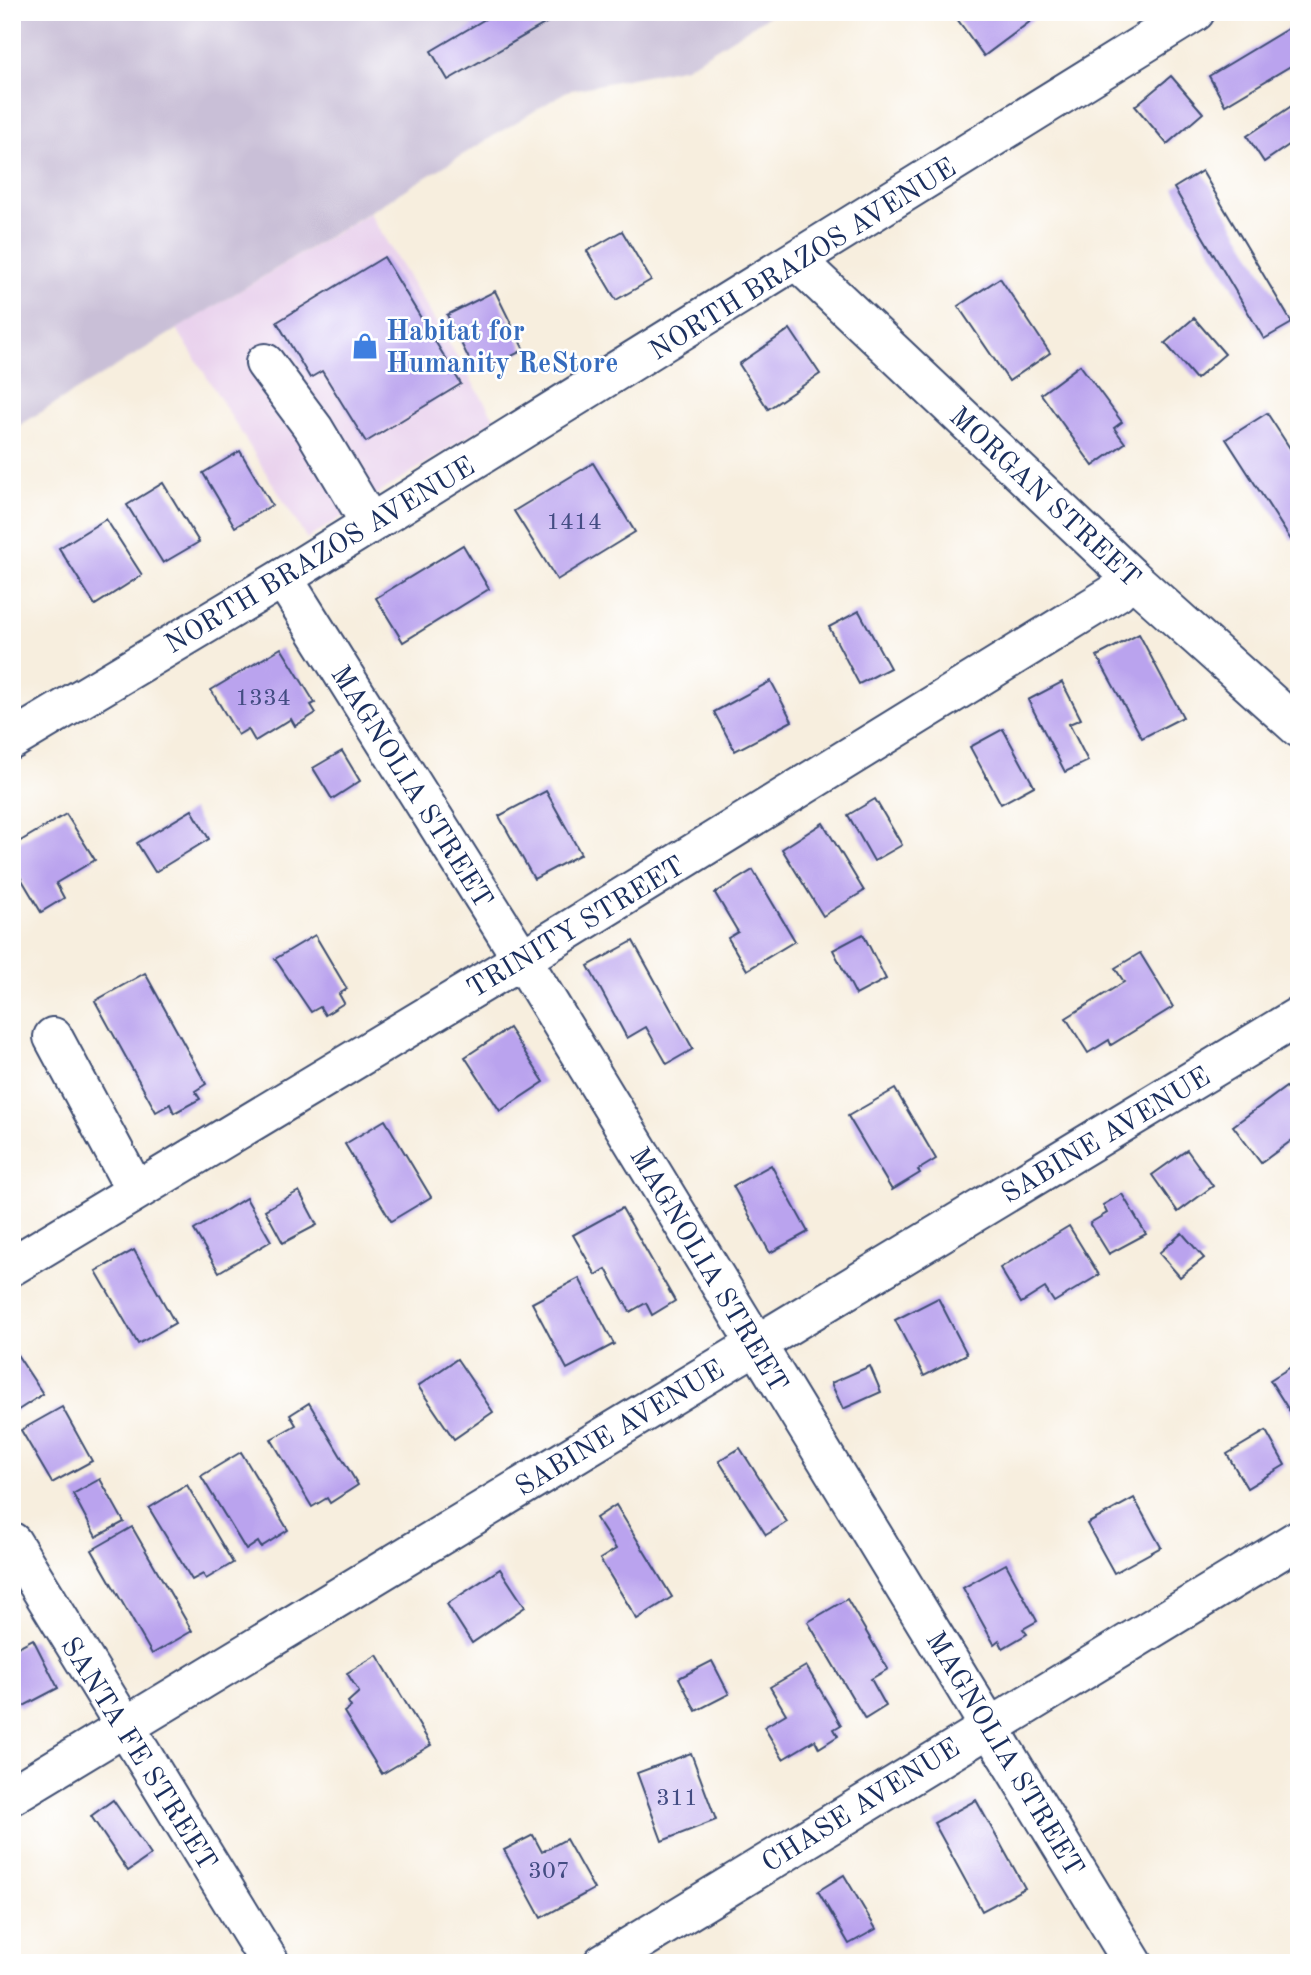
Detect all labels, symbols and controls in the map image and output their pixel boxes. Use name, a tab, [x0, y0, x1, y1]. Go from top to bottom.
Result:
street label: NORTH BRAZOS AVENUE	[645, 155, 962, 367]
place label: Habitat for Humanity ReStore	[386, 319, 618, 379]
shop icon: Habitat for Humanity ReStore	[350, 331, 380, 361]
street label: MORGAN STREET	[943, 403, 1145, 593]
street label: NORTH BRAZOS AVENUE	[161, 453, 480, 660]
house number: 1414	[546, 511, 602, 535]
street label: MAGNOLIA STREET	[324, 661, 496, 914]
house number: 1334	[235, 687, 291, 711]
street label: TRINITY STREET	[463, 853, 690, 1004]
street label: SABINE AVENUE	[997, 1063, 1216, 1210]
street label: MAGNOLIA STREET	[623, 1143, 792, 1398]
street label: SABINE AVENUE	[511, 1356, 730, 1503]
street label: MAGNOLIA STREET	[919, 1627, 1088, 1882]
street label: SANTA FE STREET	[54, 1633, 221, 1876]
street label: CHASE AVENUE	[758, 1734, 965, 1879]
house number: 311	[656, 1787, 698, 1811]
house number: 307	[528, 1860, 570, 1884]

